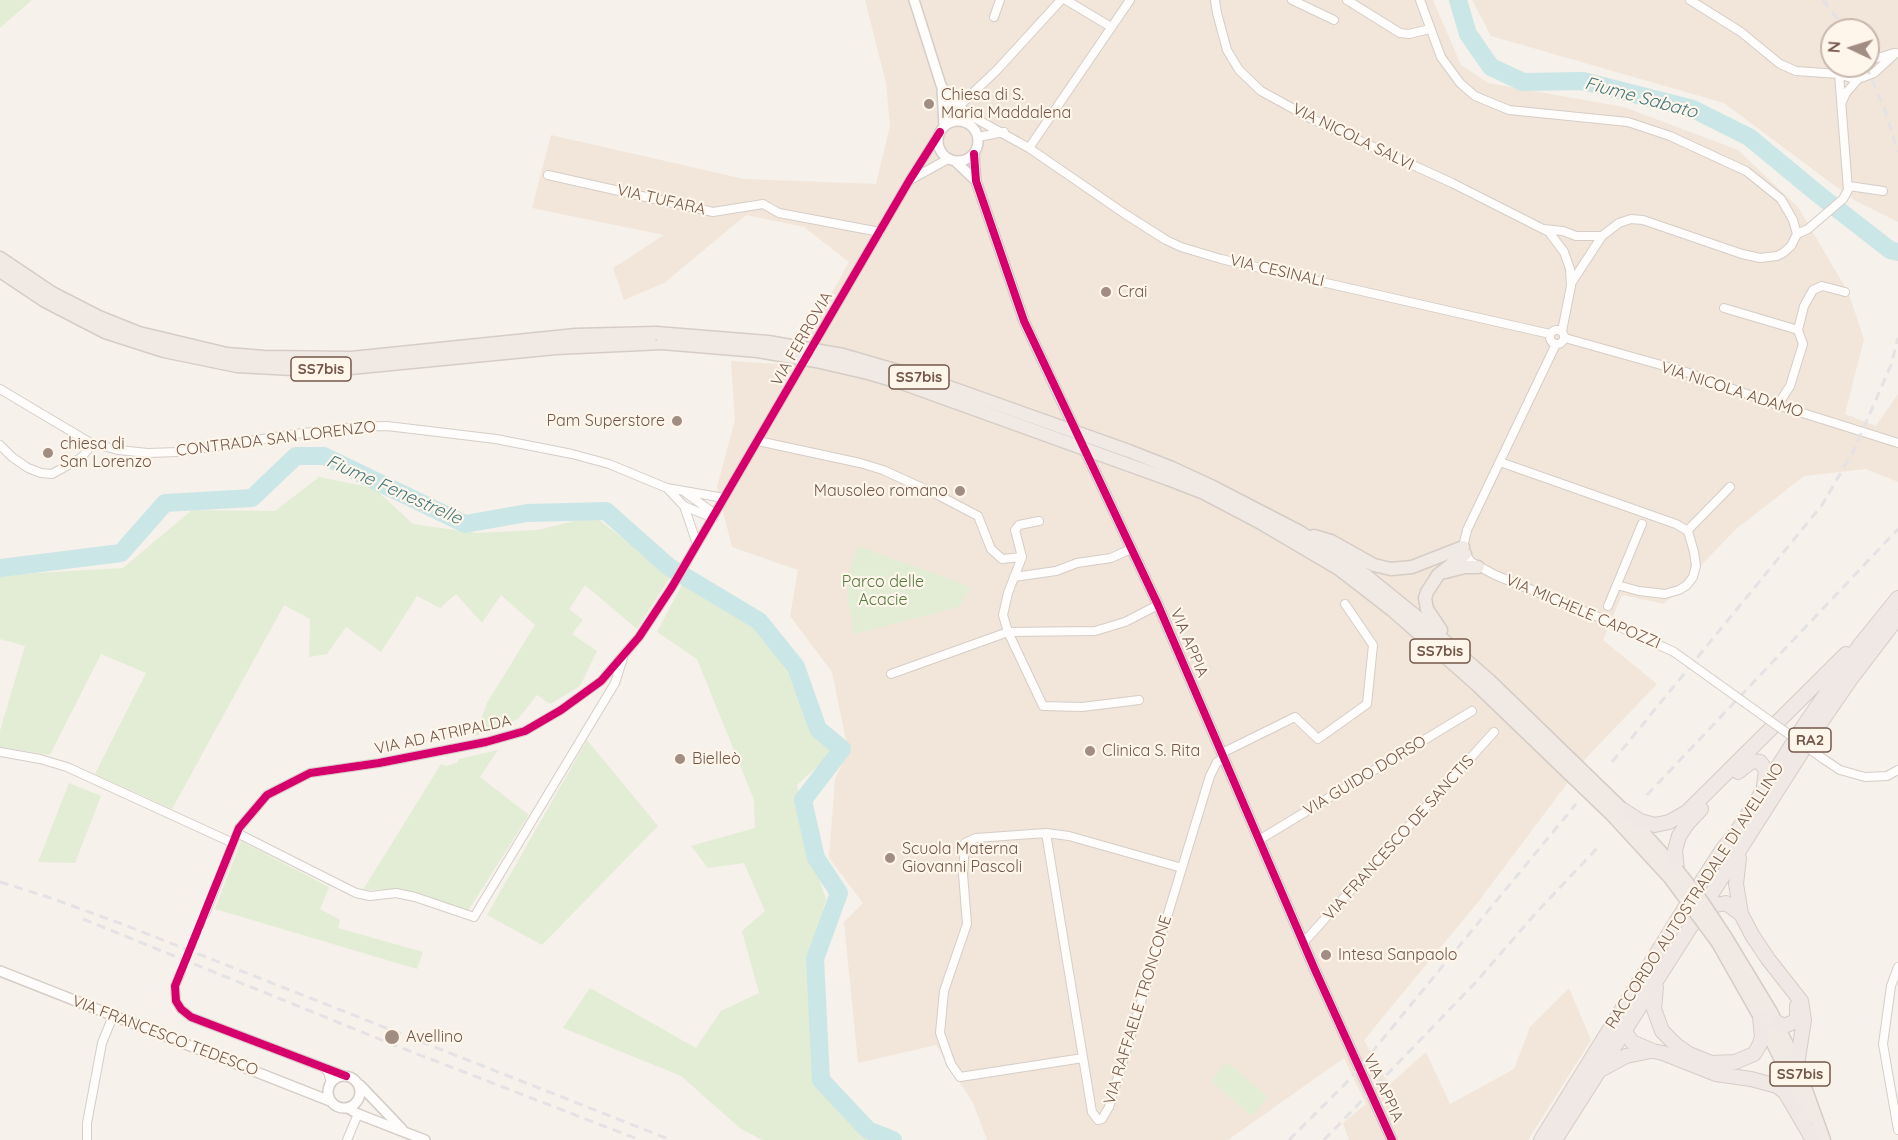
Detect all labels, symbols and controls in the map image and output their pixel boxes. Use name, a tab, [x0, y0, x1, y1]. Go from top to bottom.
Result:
north arrow	[1820, 18, 1880, 78]
text: N	[1824, 40, 1844, 53]
water label: Fiume Sabato	[1582, 73, 1700, 123]
place label: Chiesa di S. Maria Maddalena	[941, 85, 1071, 123]
marker: Chiesa di S. Maria Maddalena	[922, 97, 936, 111]
street label: VIA NICOLA SALVI	[1289, 99, 1417, 175]
street label: VIA TUFARA	[615, 180, 707, 220]
street label: VIA CESINALI	[1228, 251, 1326, 291]
place label: Crai	[1118, 282, 1148, 302]
marker: Crai	[1099, 285, 1113, 299]
street label: VIA FERROVIA	[767, 288, 837, 390]
road number: SS7bis	[291, 357, 351, 381]
street label: VIA NICOLA ADAMO	[1658, 358, 1806, 422]
road number: SS7bis	[889, 365, 949, 389]
place label: Pam Superstore	[547, 411, 665, 431]
marker: Pam Superstore	[670, 414, 684, 428]
street label: CONTRADA SAN LORENZO	[175, 417, 377, 461]
place label: chiesa di San Lorenzo	[60, 434, 152, 472]
marker: chiesa di San Lorenzo	[41, 446, 55, 460]
water label: Fiume Fenestrelle	[323, 450, 465, 530]
place label: Mausoleo romano	[814, 481, 948, 501]
marker: Mausoleo romano	[953, 484, 967, 498]
street label: VIA MICHELE CAPOZZI	[1503, 571, 1663, 653]
park label: Parco delle Acacie	[842, 572, 924, 610]
street label: VIA APPIA	[1166, 606, 1212, 680]
road number: SS7bis	[1410, 639, 1470, 663]
street label: VIA AD ATRIPALDA	[373, 711, 513, 759]
road number: RA2	[1789, 728, 1831, 752]
street label: VIA GUIDO DORSO	[1300, 732, 1430, 820]
place label: Clinica S. Rita	[1102, 741, 1200, 761]
marker: Clinica S. Rita	[1083, 744, 1097, 758]
place label: Bielleò	[692, 749, 741, 769]
street label: VIA FRANCESCO DE SANCTIS	[1320, 751, 1478, 925]
marker: Bielleò	[673, 752, 687, 766]
street label: RACCORDO AUTOSTRADALE DI AVELLINO	[1602, 759, 1788, 1033]
place label: Scuola Materna Giovanni Pascoli	[902, 839, 1022, 877]
marker: Scuola Materna Giovanni Pascoli	[883, 851, 897, 865]
street label: VIA RAFFAELE TRONCONE	[1100, 913, 1176, 1107]
place label: Intesa Sanpaolo	[1338, 945, 1458, 965]
marker: Intesa Sanpaolo	[1319, 948, 1333, 962]
street label: VIA FRANCESCO TEDESCO	[69, 992, 261, 1080]
place label: Avellino	[406, 1027, 463, 1047]
marker: Avellino	[383, 1028, 401, 1046]
street label: VIA APPIA	[1359, 1051, 1407, 1125]
road number: SS7bis	[1770, 1062, 1830, 1086]

